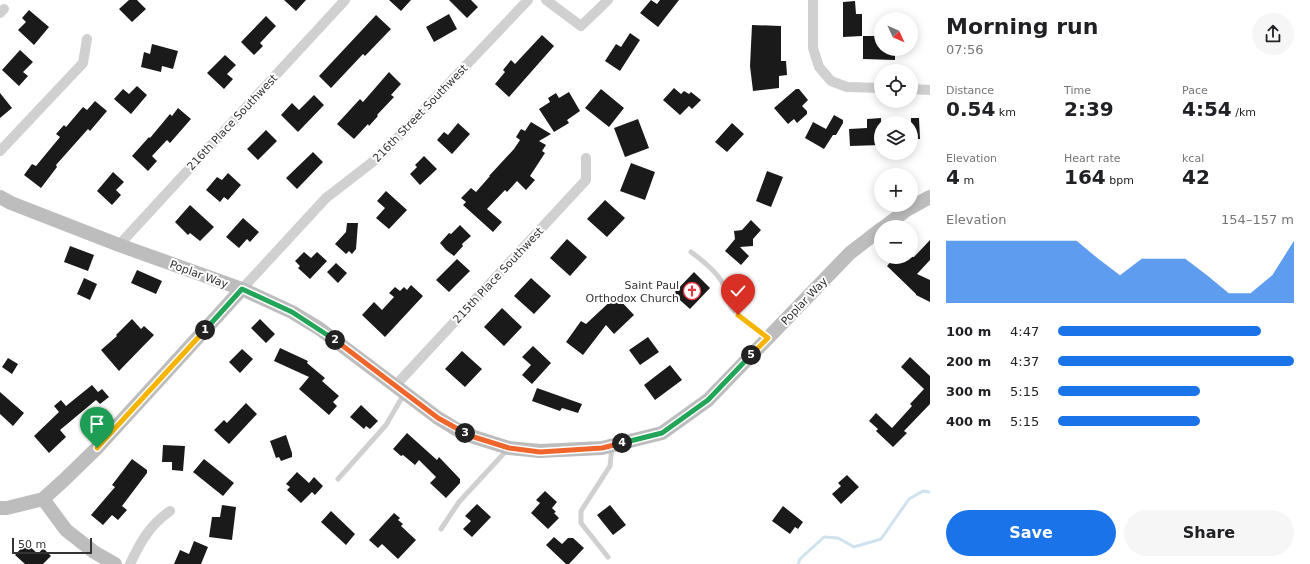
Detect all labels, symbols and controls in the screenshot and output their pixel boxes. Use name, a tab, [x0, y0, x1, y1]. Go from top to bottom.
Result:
north arrow	[874, 12, 918, 56]
map controls	[874, 12, 918, 264]
button: share	[1252, 13, 1294, 55]
text: Morning run	[946, 14, 1098, 39]
text: 07:56	[946, 42, 983, 57]
street label: 216th Street Southwest	[370, 61, 471, 165]
button: locate	[874, 64, 918, 108]
street label: 216th Place Southwest	[185, 71, 281, 173]
text: Distance	[946, 84, 994, 97]
text: Time	[1064, 84, 1091, 97]
text: Pace	[1182, 84, 1208, 97]
text: 0.54	[946, 97, 995, 121]
text: 2:39	[1064, 97, 1114, 121]
text: 4:54	[1182, 97, 1232, 121]
text: km	[995, 106, 1016, 119]
text: /km	[1232, 106, 1256, 119]
button: layers	[874, 116, 918, 160]
text: Elevation	[946, 152, 997, 165]
text: Heart rate	[1064, 152, 1120, 165]
text: kcal	[1182, 152, 1204, 165]
text: 4	[946, 165, 960, 189]
text: 164	[1064, 165, 1106, 189]
text: 42	[1182, 165, 1210, 189]
button: +	[874, 168, 918, 212]
text: m	[960, 174, 974, 187]
text: bpm	[1106, 174, 1134, 187]
text: Elevation	[946, 212, 1006, 227]
text: 154–157 m	[1221, 212, 1294, 227]
button: −	[874, 220, 918, 264]
street label: 215th Place Southwest	[451, 224, 547, 326]
street label: Poplar Way	[168, 258, 230, 291]
pin	[721, 274, 755, 315]
street label: Poplar Way	[778, 274, 831, 328]
place label: Saint Paul Orthodox Church	[586, 279, 679, 305]
icon: check	[727, 280, 749, 302]
church icon: Saint Paul Orthodox Church	[682, 281, 702, 301]
pin: 1	[195, 320, 215, 340]
text: 1	[201, 323, 209, 336]
text: 100 m	[946, 324, 991, 339]
text: 4:47	[1010, 324, 1039, 339]
pin: 2	[325, 330, 345, 350]
text: 2	[331, 333, 339, 346]
pin: 5	[741, 345, 761, 365]
text: 5	[747, 348, 755, 361]
text: 200 m	[946, 354, 991, 369]
text: 4:37	[1010, 354, 1039, 369]
text: 300 m	[946, 384, 991, 399]
text: 5:15	[1010, 384, 1039, 399]
pin	[80, 407, 114, 448]
icon: arrive	[86, 413, 108, 435]
text: 400 m	[946, 414, 991, 429]
text: 5:15	[1010, 414, 1039, 429]
pin: 3	[455, 423, 475, 443]
text: 3	[461, 426, 469, 439]
pin: 4	[612, 433, 632, 453]
text: 4	[618, 436, 626, 449]
button: Save	[946, 510, 1116, 556]
button: Share	[1124, 510, 1294, 556]
scale bar	[12, 536, 92, 555]
text: 50 m	[18, 538, 46, 551]

